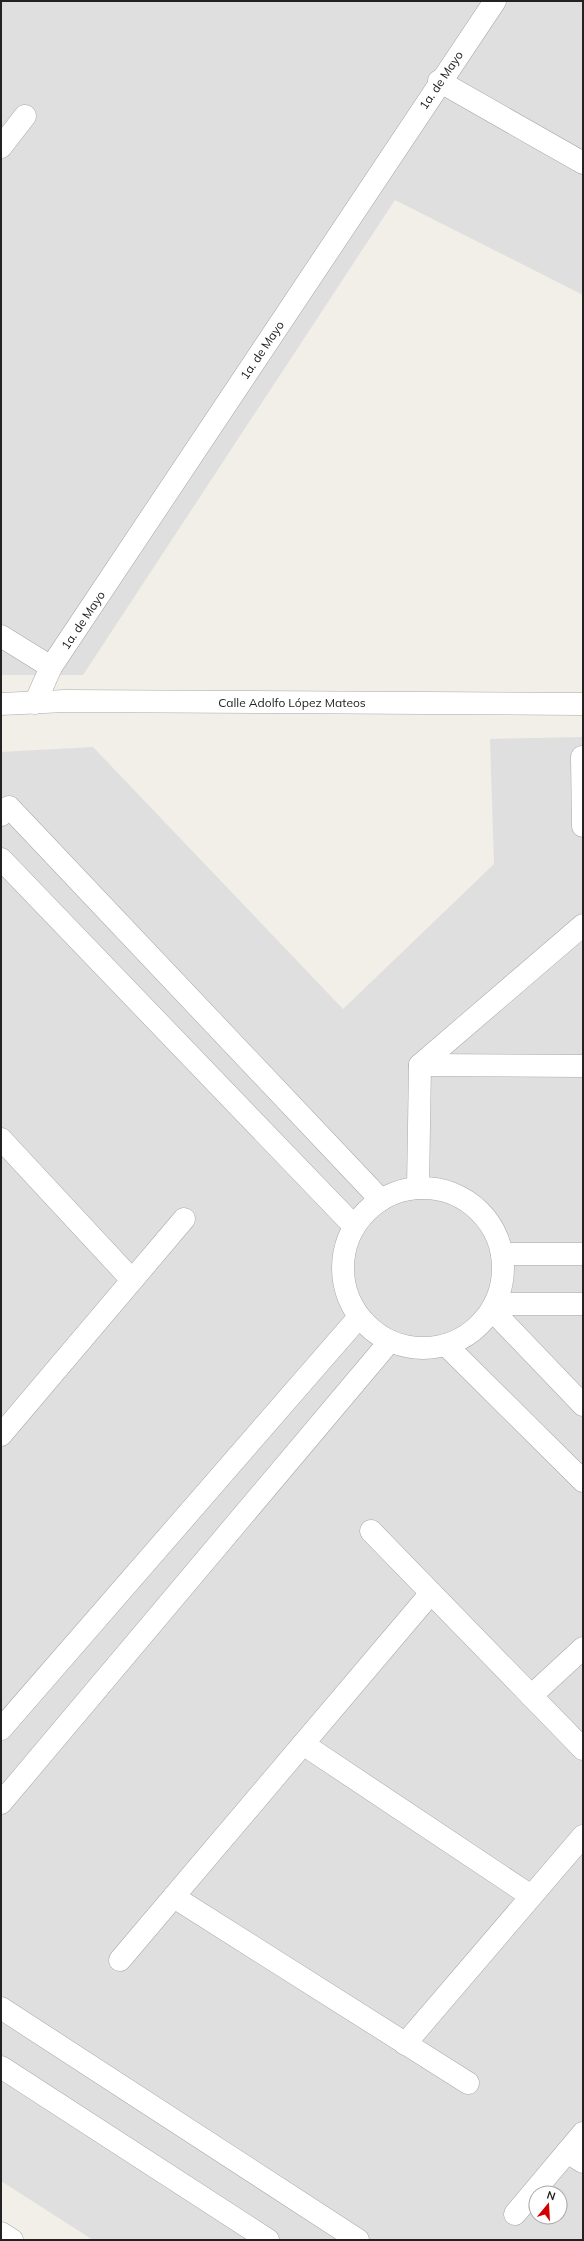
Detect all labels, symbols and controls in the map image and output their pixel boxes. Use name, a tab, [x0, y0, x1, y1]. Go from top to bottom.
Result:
street label: 1a. de Mayo	[416, 48, 466, 112]
street label: 1a. de Mayo	[237, 318, 287, 382]
street label: 1a. de Mayo	[58, 588, 108, 652]
street label: Calle Adolfo López Mateos	[218, 695, 366, 710]
north arrow	[528, 2185, 568, 2225]
text: N	[545, 2188, 557, 2203]

